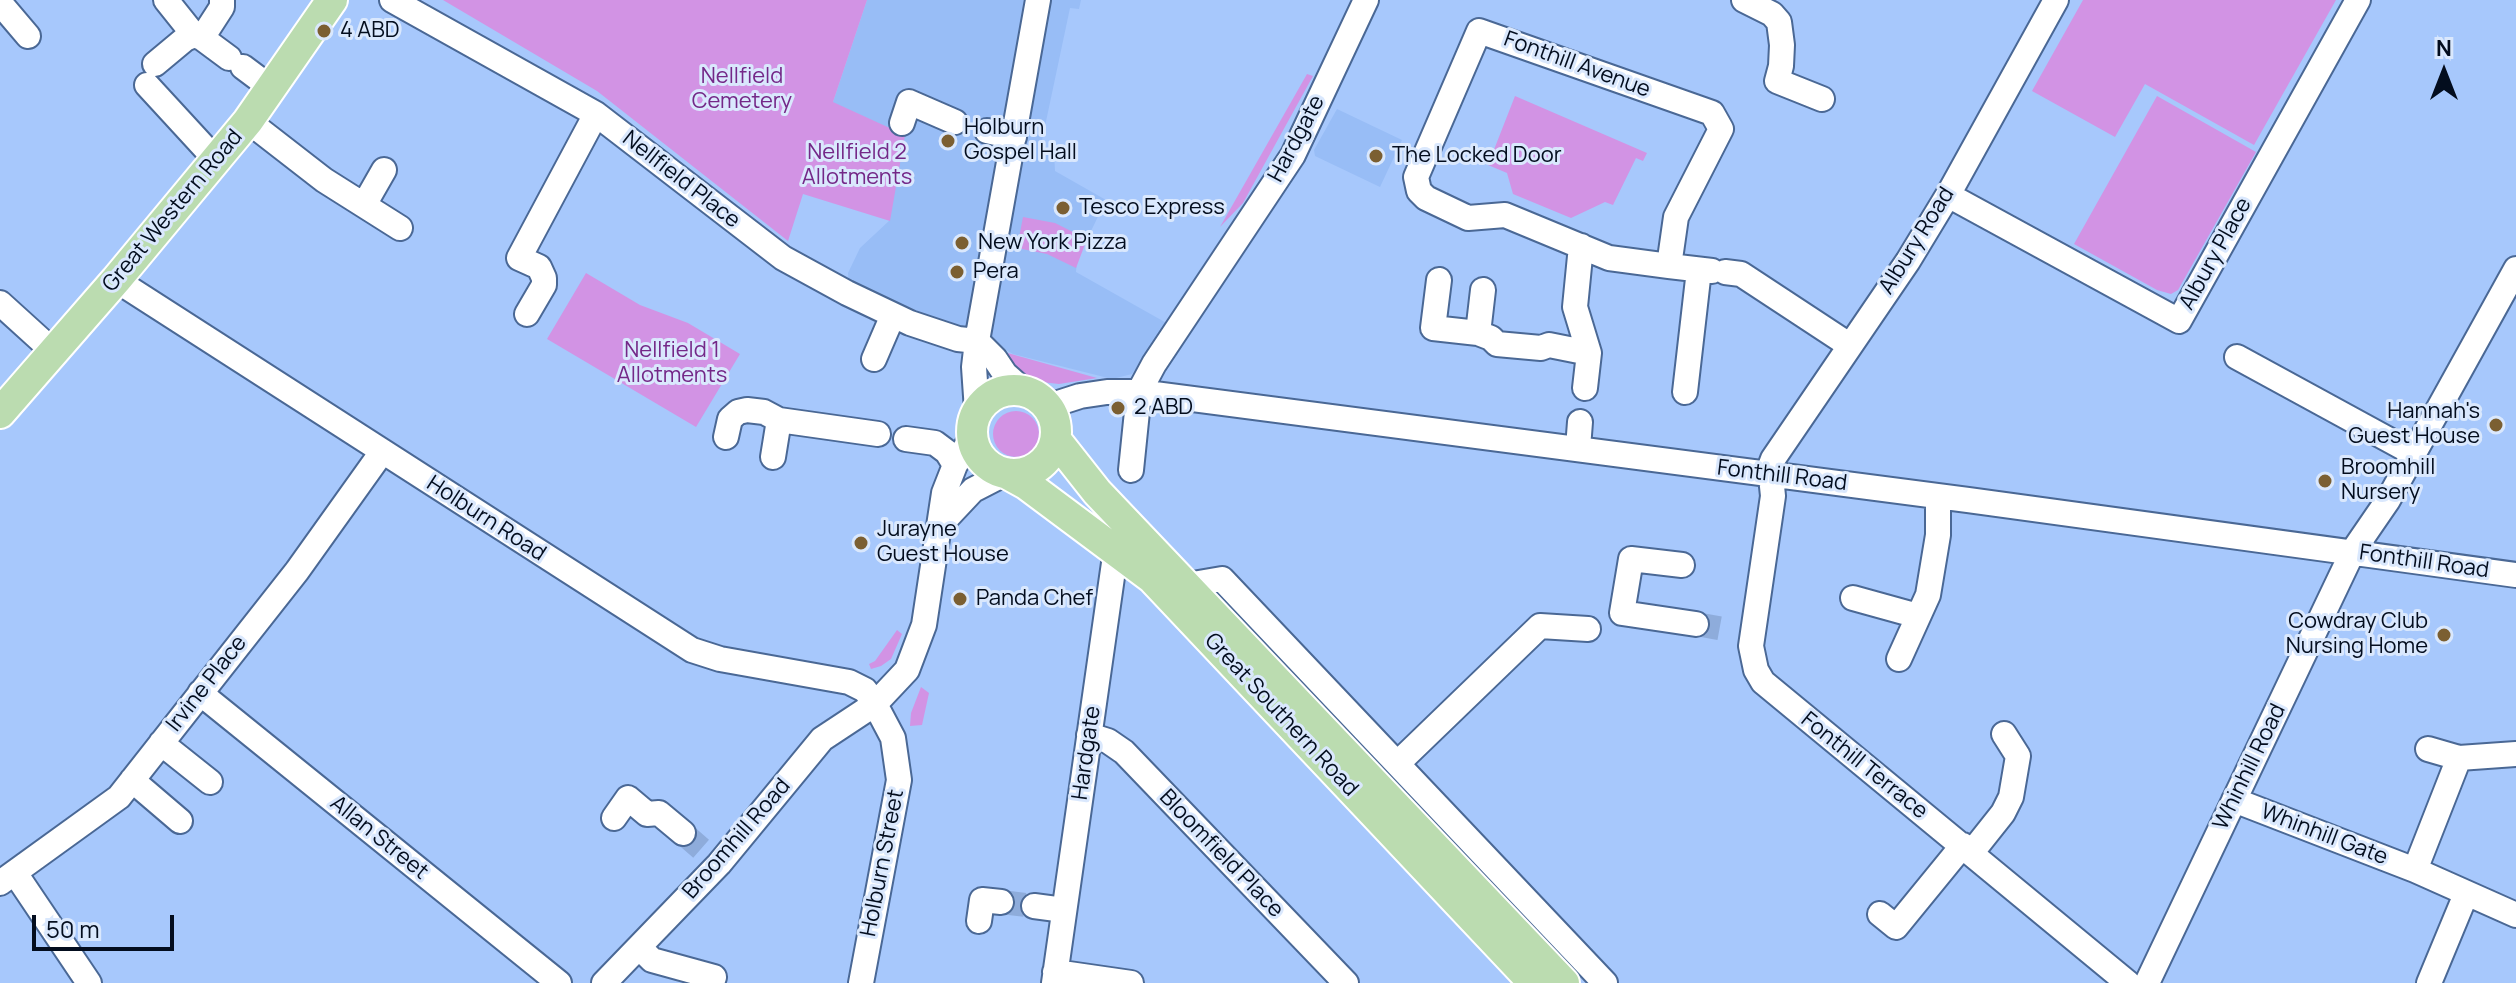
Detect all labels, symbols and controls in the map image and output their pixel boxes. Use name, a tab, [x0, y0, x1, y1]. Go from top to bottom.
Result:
place label: 4 ABD	[340, 18, 400, 44]
marker: 4 ABD	[315, 22, 333, 40]
street label: Fonthill Avenue	[1500, 26, 1654, 104]
north arrow	[2404, 32, 2484, 112]
text: N	[2436, 33, 2452, 63]
park label: Nellfield Cemetery	[692, 64, 792, 116]
street label: Hardgate	[1263, 91, 1331, 187]
place label: Holburn Gospel Hall	[964, 115, 1077, 166]
street label: Great Western Road	[97, 124, 249, 298]
street label: Nellfield Place	[617, 126, 745, 234]
marker: Holburn Gospel Hall	[939, 132, 957, 150]
park label: Nellfield 2 Allotments	[802, 140, 912, 192]
place label: The Locked Door	[1392, 143, 1562, 169]
marker: The Locked Door	[1367, 147, 1385, 165]
street label: Albury Road	[1874, 183, 1960, 299]
street label: Albury Place	[2174, 193, 2258, 315]
place label: Tesco Express	[1079, 195, 1225, 221]
marker: Tesco Express	[1054, 199, 1072, 217]
place label: New York Pizza	[978, 230, 1127, 256]
marker: New York Pizza	[953, 234, 971, 252]
place label: Pera	[973, 259, 1019, 285]
marker: Pera	[948, 263, 966, 281]
park label: Nellfield 1 Allotments	[617, 338, 727, 390]
place label: 2 ABD	[1134, 395, 1193, 421]
marker: 2 ABD	[1109, 399, 1127, 417]
place label: Hannah's Guest House	[2348, 399, 2480, 450]
marker: Hannah's Guest House	[2487, 416, 2505, 434]
street label: Fonthill Road	[1716, 455, 1848, 497]
place label: Broomhill Nursery	[2341, 455, 2435, 506]
street label: Holburn Road	[421, 471, 551, 567]
marker: Broomhill Nursery	[2316, 472, 2334, 490]
place label: Jurayne Guest House	[877, 517, 1009, 568]
marker: Jurayne Guest House	[852, 534, 870, 552]
street label: Fonthill Road	[2357, 540, 2491, 584]
place label: Panda Chef	[976, 586, 1093, 612]
marker: Panda Chef	[951, 590, 969, 608]
place label: Cowdray Club Nursing Home	[2286, 609, 2428, 660]
marker: Cowdray Club Nursing Home	[2435, 626, 2453, 644]
street label: Great Southern Road	[1199, 628, 1363, 802]
street label: Irvine Place	[161, 631, 253, 737]
street label: Whinhill Road	[2208, 700, 2292, 834]
street label: Hardgate	[1067, 704, 1107, 802]
street label: Fonthill Terrace	[1795, 707, 1933, 825]
street label: Broomhill Road	[678, 773, 796, 905]
street label: Bloomfield Place	[1153, 785, 1289, 923]
street label: Holburn Street	[856, 787, 910, 939]
street label: Allan Street	[325, 790, 433, 886]
street label: Whinhill Gate	[2257, 799, 2391, 871]
scale bar	[36, 899, 178, 949]
text: 50 m	[46, 912, 100, 945]

